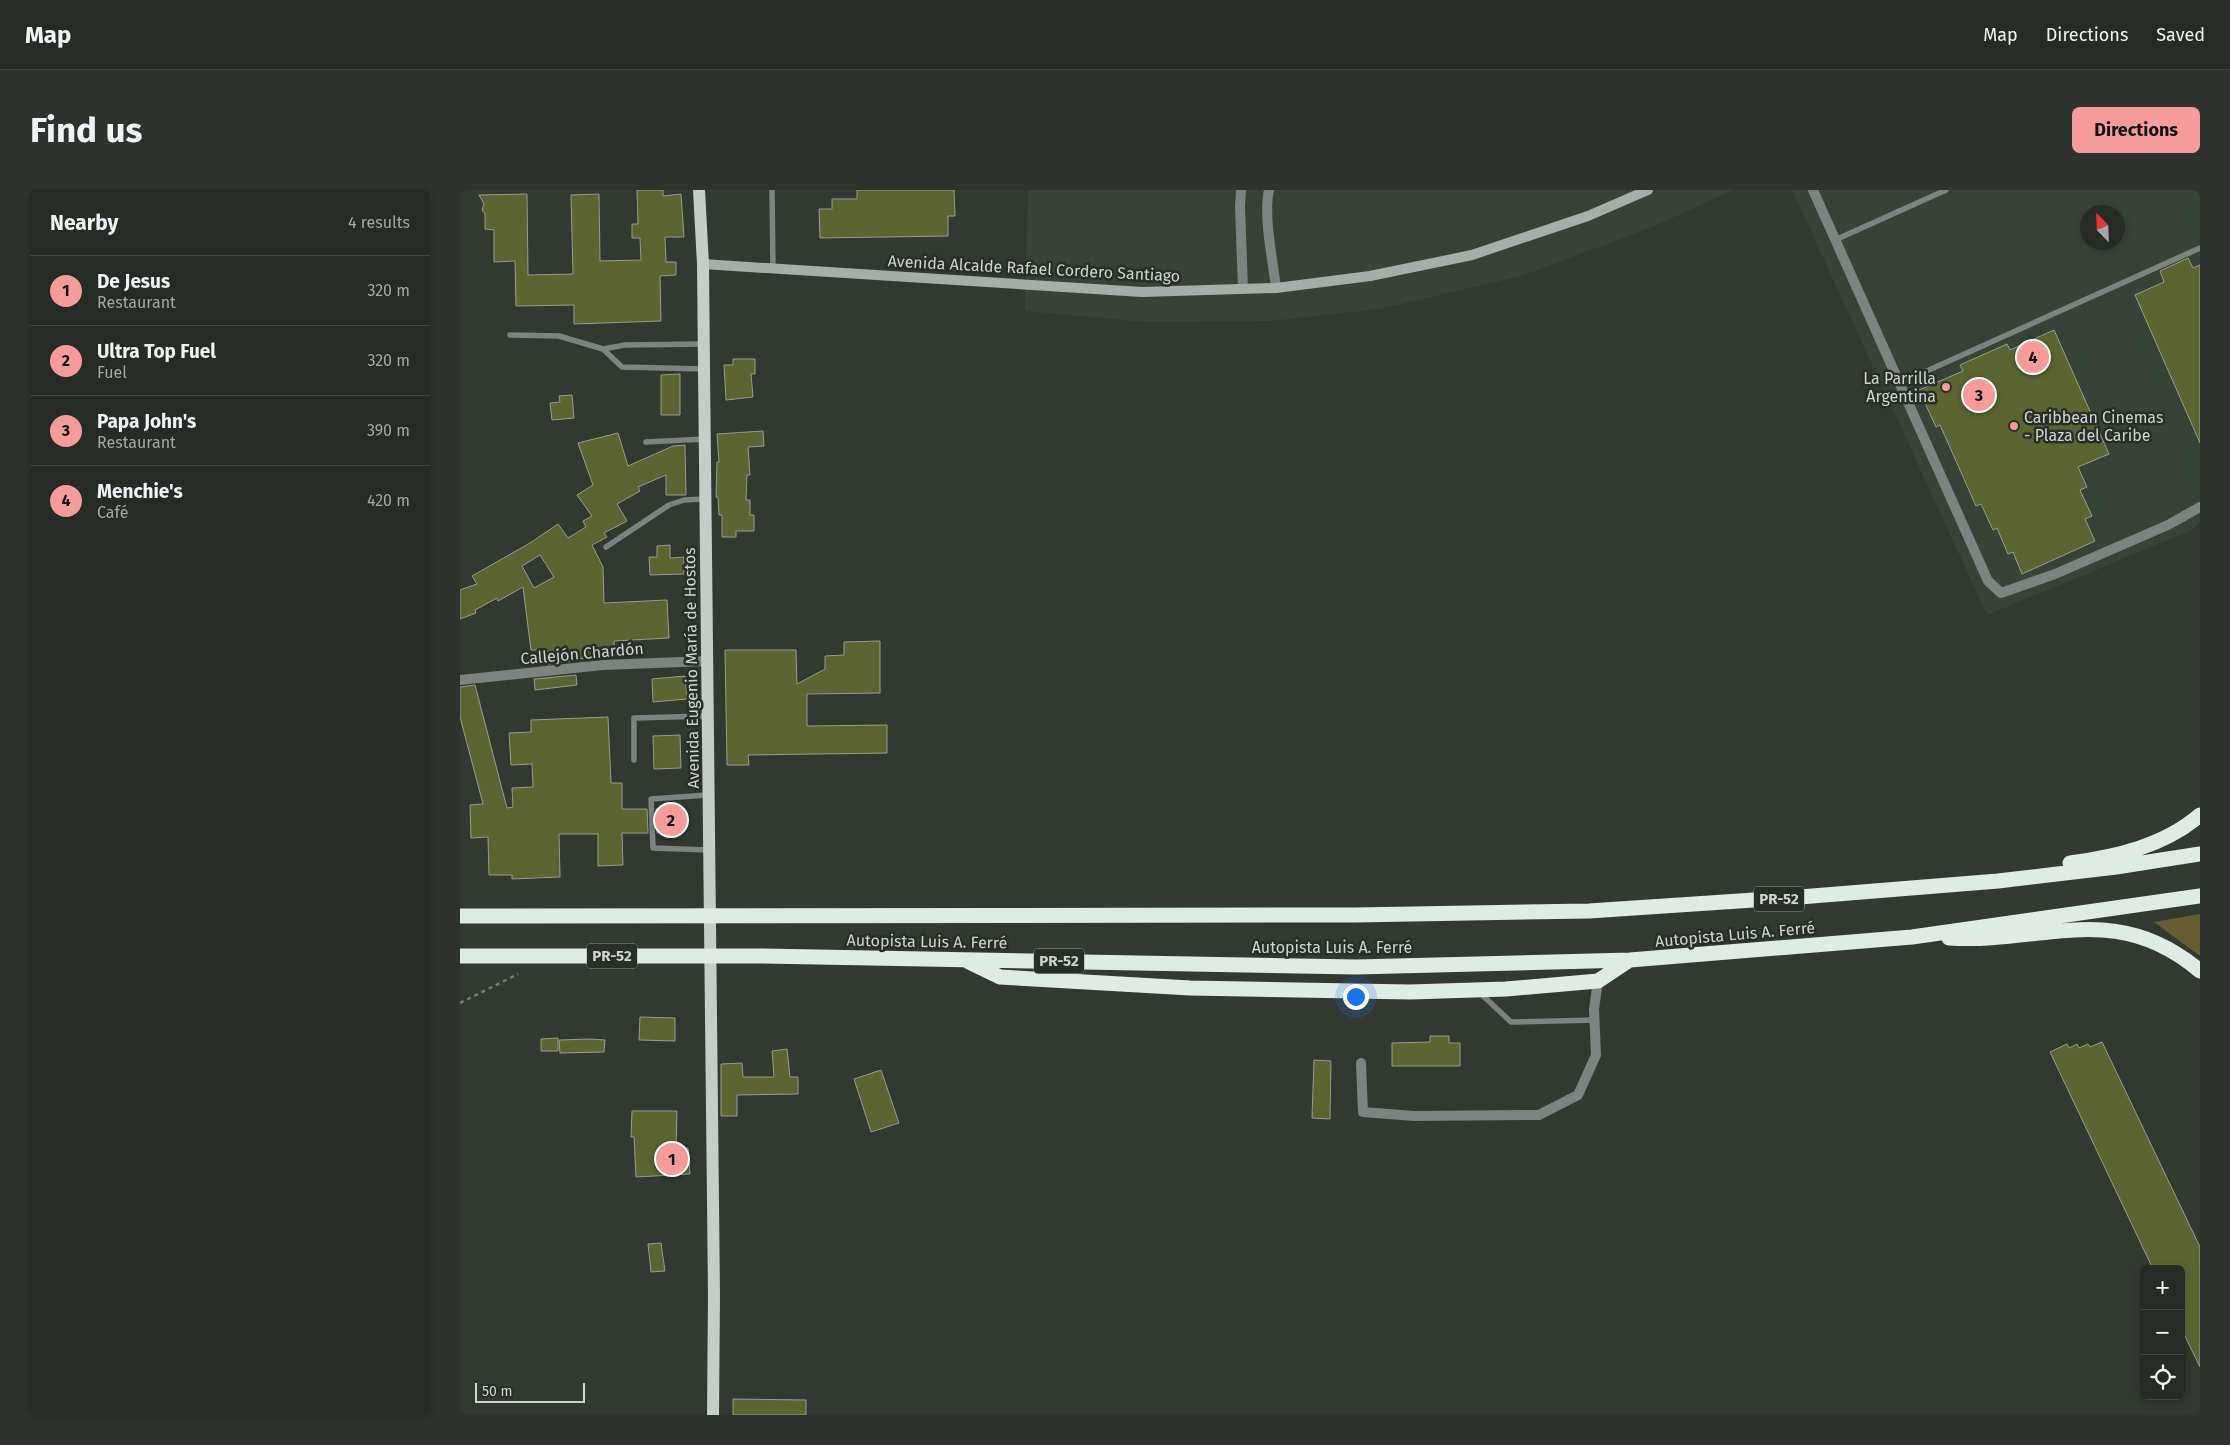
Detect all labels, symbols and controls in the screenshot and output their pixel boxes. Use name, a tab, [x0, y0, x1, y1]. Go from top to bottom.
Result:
text: Map	[25, 21, 71, 49]
text: Map	[1983, 24, 2018, 46]
text: Directions	[2046, 24, 2128, 46]
text: Saved	[2156, 24, 2205, 46]
button: Directions	[2072, 107, 2200, 153]
text: Find us	[30, 109, 142, 151]
north arrow	[2080, 205, 2125, 250]
text: Nearby	[50, 210, 118, 236]
text: 4 results	[348, 213, 410, 232]
street label: Avenida Alcalde Rafael Cordero Santiago	[887, 251, 1181, 286]
text: De Jesus	[97, 270, 170, 293]
text: 1	[62, 281, 70, 300]
text: 320 m	[367, 281, 410, 300]
text: Restaurant	[97, 293, 176, 312]
pin: 4	[2017, 338, 2049, 376]
text: Ultra Top Fuel	[97, 340, 216, 363]
text: 2	[62, 351, 70, 370]
text: 320 m	[367, 351, 410, 370]
text: Fuel	[97, 363, 127, 382]
place label: La Parrilla Argentina	[1863, 369, 1936, 406]
pin: 3	[1963, 376, 1995, 414]
marker: La Parrilla Argentina	[1940, 381, 1952, 393]
place label: Caribbean Cinemas - Plaza del Caribe	[2024, 408, 2163, 445]
text: Papa John's	[97, 410, 196, 433]
marker: Caribbean Cinemas - Plaza del Caribe	[2008, 420, 2020, 432]
text: 3	[62, 421, 70, 440]
text: 390 m	[367, 421, 410, 440]
text: Restaurant	[97, 433, 176, 452]
text: Menchie's	[97, 480, 183, 503]
text: 4	[61, 491, 71, 510]
text: 420 m	[367, 491, 410, 510]
text: Café	[97, 503, 128, 522]
street label: Avenida Eugenio María de Hostos	[680, 547, 703, 789]
street label: Callejón Chardón	[520, 639, 644, 668]
pin: 2	[655, 801, 687, 839]
road number: PR-52	[1754, 886, 1804, 912]
street label: Autopista Luis A. Ferré	[1654, 918, 1816, 951]
street label: Autopista Luis A. Ferré	[847, 931, 1007, 952]
street label: Autopista Luis A. Ferré	[1252, 938, 1412, 957]
road number: PR-52	[587, 944, 637, 968]
road number: PR-52	[1034, 948, 1084, 974]
your location	[1343, 984, 1369, 1010]
pin: 1	[656, 1140, 688, 1178]
map controls	[2140, 1265, 2185, 1400]
button: +	[2140, 1265, 2185, 1310]
button: −	[2140, 1310, 2185, 1355]
button: locate	[2140, 1355, 2185, 1400]
scale bar	[475, 1380, 585, 1403]
text: 50 m	[482, 1383, 513, 1400]

